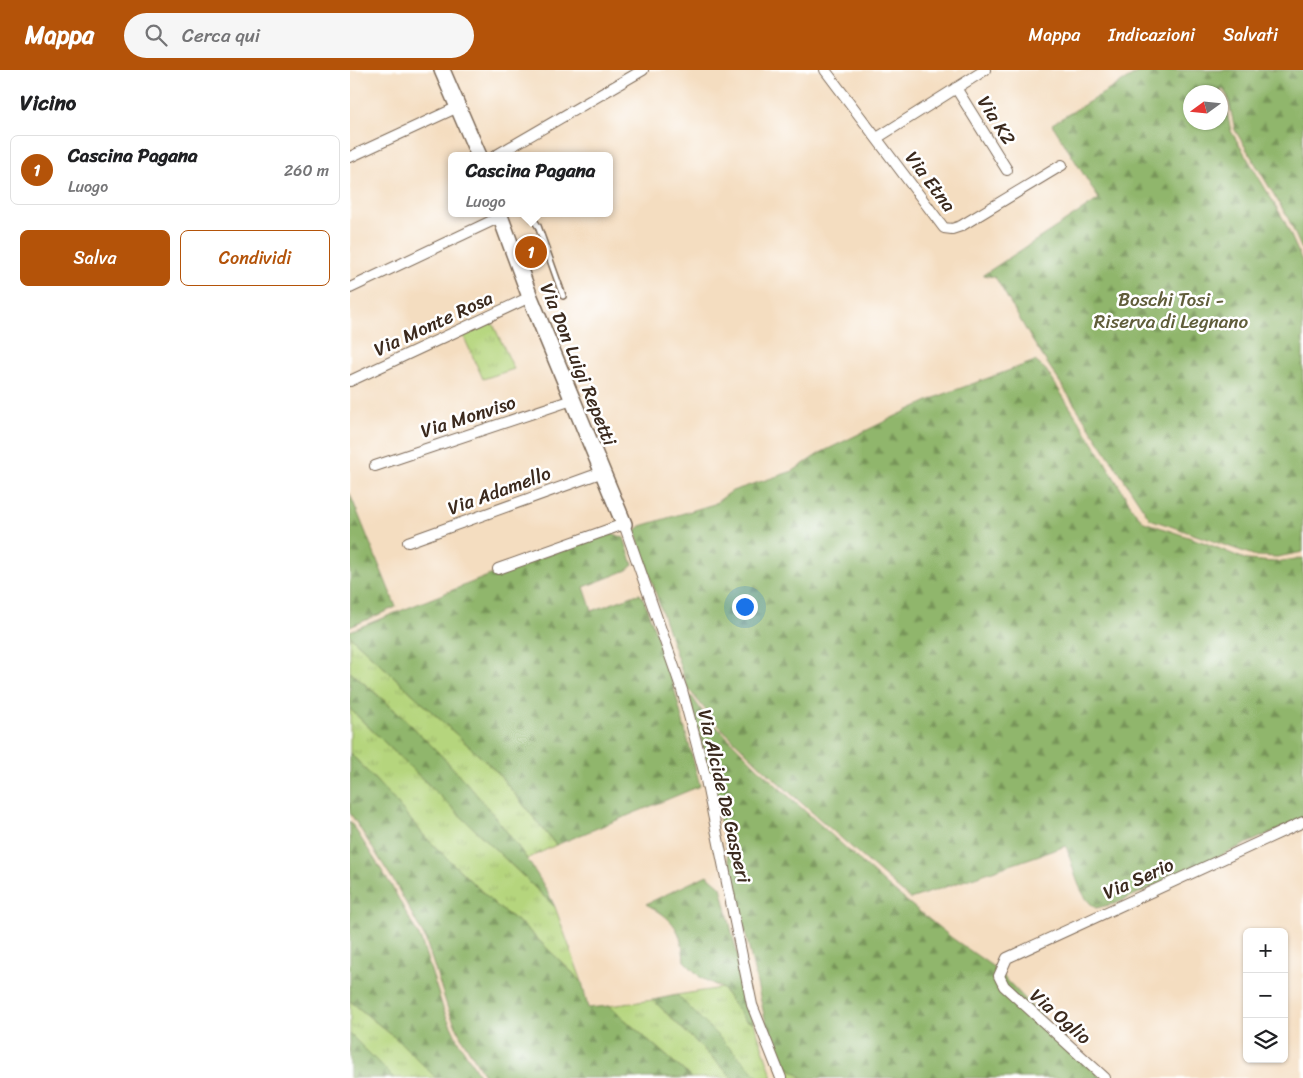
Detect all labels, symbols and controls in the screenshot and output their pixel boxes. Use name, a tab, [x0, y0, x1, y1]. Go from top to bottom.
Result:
search box	[124, 13, 474, 58]
text: Mappa	[25, 14, 94, 56]
text: Cerca qui	[182, 19, 260, 52]
text: Mappa	[1028, 19, 1080, 51]
text: Indicazioni	[1108, 19, 1195, 51]
text: Salvati	[1223, 19, 1278, 51]
icon: search	[142, 21, 170, 49]
text: Vicino	[20, 84, 76, 122]
north arrow	[1183, 85, 1228, 130]
street label: Via K2	[968, 89, 1025, 152]
text: Cascina Pagana	[68, 139, 198, 172]
street label: Via Etna	[896, 144, 965, 219]
popup	[448, 152, 613, 217]
text: Cascina Pagana	[466, 154, 595, 187]
text: 1	[34, 156, 40, 185]
text: 260 m	[284, 156, 329, 185]
text: Luogo	[68, 172, 108, 201]
text: Luogo	[466, 187, 506, 216]
button: Salva	[20, 230, 170, 286]
button: Condividi	[180, 230, 330, 286]
pin: 1	[515, 233, 547, 271]
street label: Via Don Luigi Repetti	[531, 278, 627, 451]
street label: Via Monte Rosa	[368, 281, 499, 366]
park label: Boschi Tosi - Riserva di Legnano	[1094, 283, 1249, 338]
street label: Via Monviso	[416, 385, 520, 447]
street label: Via Adamello	[443, 456, 556, 524]
your location	[732, 594, 758, 620]
street label: Via Alcide De Gasperi	[688, 706, 761, 887]
street label: Via Serio	[1097, 848, 1179, 909]
map controls	[1243, 928, 1288, 1063]
button: +	[1243, 928, 1288, 973]
button: −	[1243, 973, 1288, 1018]
street label: Via Oglio	[1022, 980, 1099, 1053]
button: layers	[1243, 1018, 1288, 1063]

